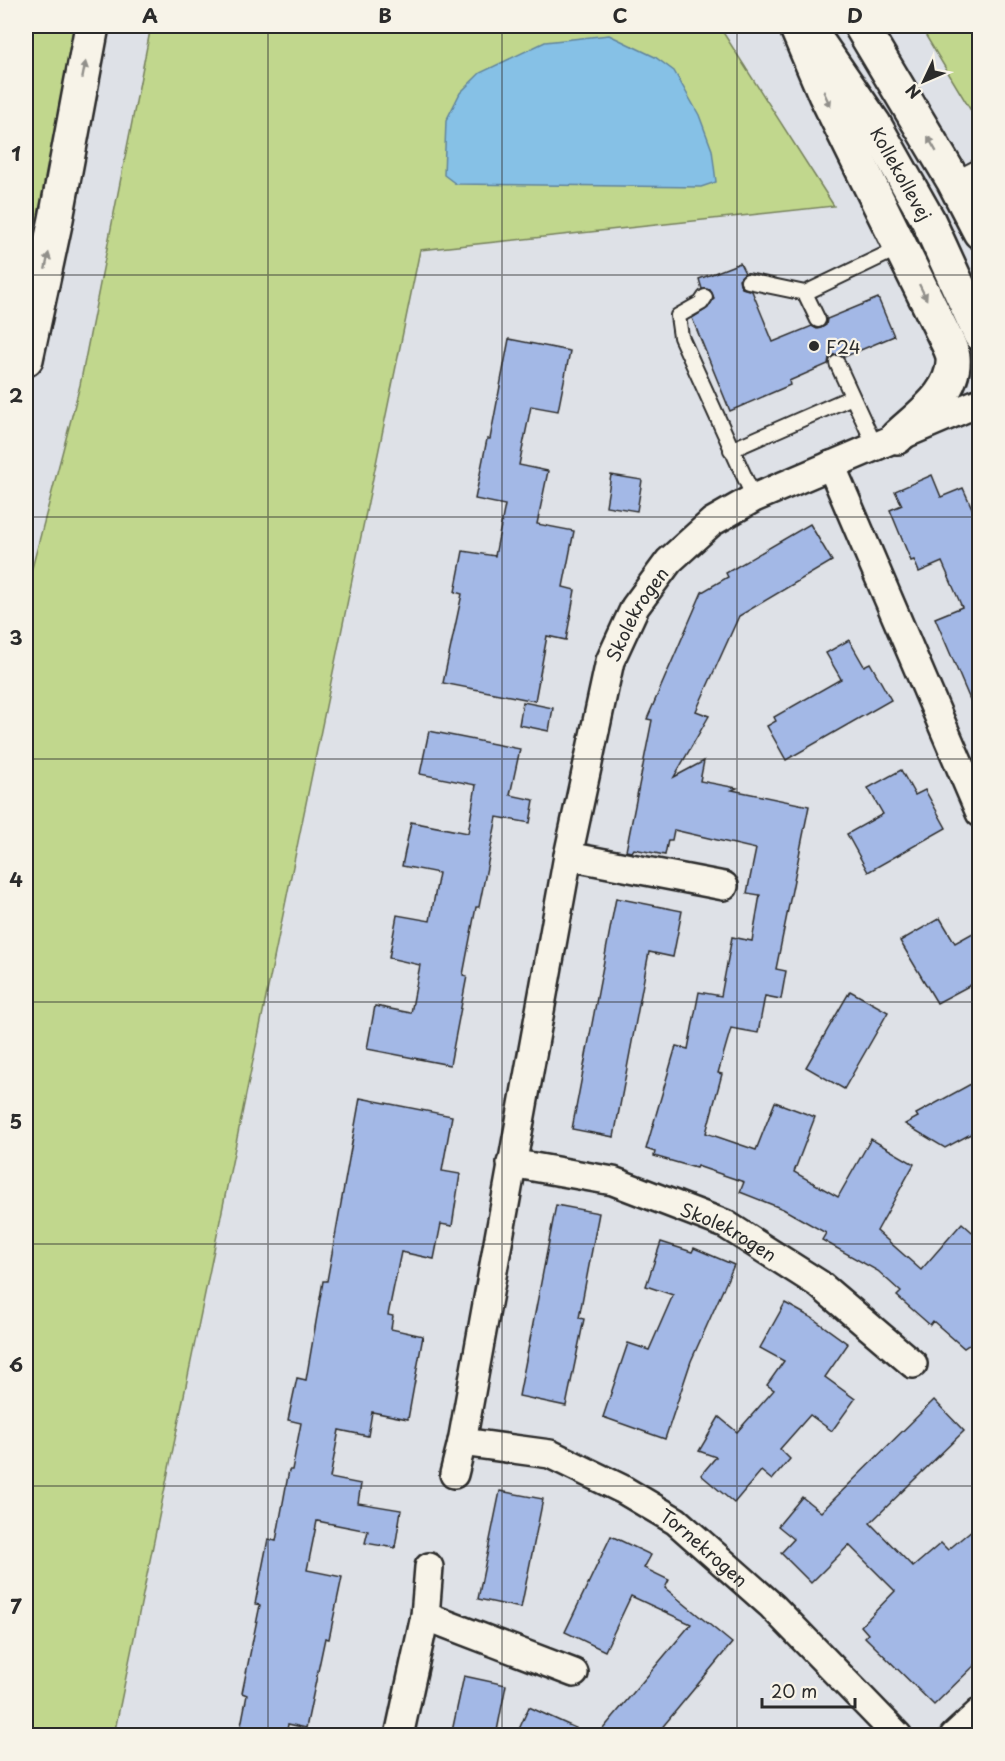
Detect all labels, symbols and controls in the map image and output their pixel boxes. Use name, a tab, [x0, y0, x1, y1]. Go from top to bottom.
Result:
text: A	[142, 0, 158, 30]
text: B	[378, 0, 392, 30]
text: C	[612, 0, 628, 30]
text: D	[847, 0, 863, 30]
north arrow	[894, 51, 954, 111]
one-way arrow	[80, 60, 89, 79]
text: N	[899, 79, 926, 105]
one-way arrow	[823, 90, 832, 107]
street label: Kollekollevej	[865, 122, 939, 225]
one-way arrow	[927, 135, 937, 152]
text: 1	[11, 138, 21, 168]
one-way arrow	[42, 252, 52, 270]
one-way arrow	[919, 284, 928, 301]
place label: F24	[826, 333, 861, 360]
marker: F24	[807, 339, 821, 353]
text: 2	[9, 380, 23, 410]
street label: Skolekrogen	[598, 561, 674, 666]
text: 3	[9, 622, 23, 652]
text: 4	[9, 864, 23, 894]
text: 5	[10, 1106, 22, 1136]
street label: Skolekrogen	[677, 1195, 782, 1267]
text: 6	[9, 1349, 23, 1379]
street label: Tornekrogen	[655, 1501, 754, 1593]
text: 7	[10, 1591, 22, 1621]
scale bar	[762, 1671, 855, 1709]
text: 20 m	[771, 1677, 817, 1704]

